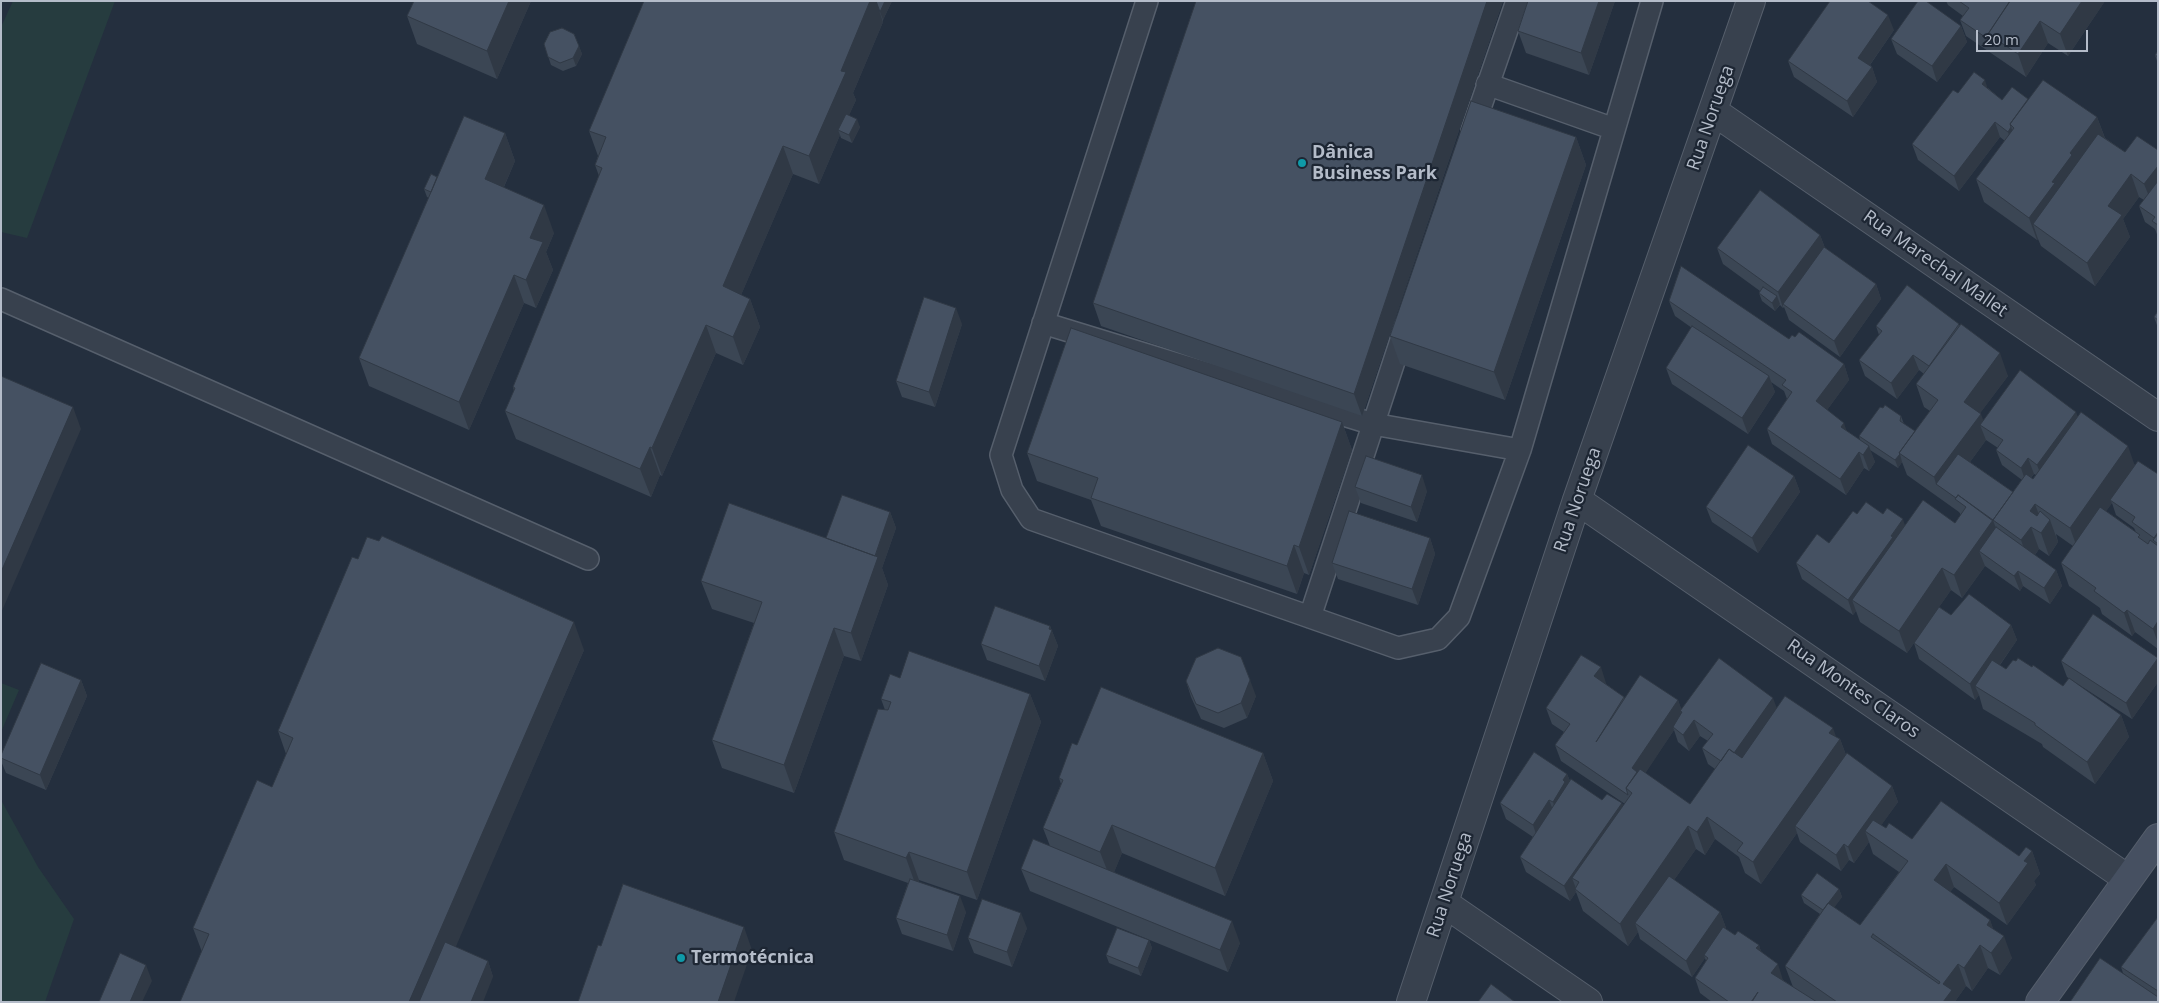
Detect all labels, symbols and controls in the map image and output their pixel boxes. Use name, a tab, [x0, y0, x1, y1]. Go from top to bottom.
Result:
scale bar	[1979, 20, 2092, 52]
text: 20 m	[1984, 29, 2019, 49]
street label: Rua Noruega	[1683, 63, 1739, 173]
place label: Dânica Business Park	[1312, 142, 1437, 184]
marker: Dânica Business Park	[1296, 157, 1308, 169]
street label: Rua Marechal Mallet	[1859, 206, 2011, 322]
street label: Rua Noruega	[1550, 445, 1606, 555]
street label: Rua Montes Claros	[1782, 635, 1924, 743]
street label: Rua Noruega	[1423, 830, 1477, 940]
place label: Termotécnica	[691, 947, 814, 969]
marker: Termotécnica	[675, 952, 687, 964]

